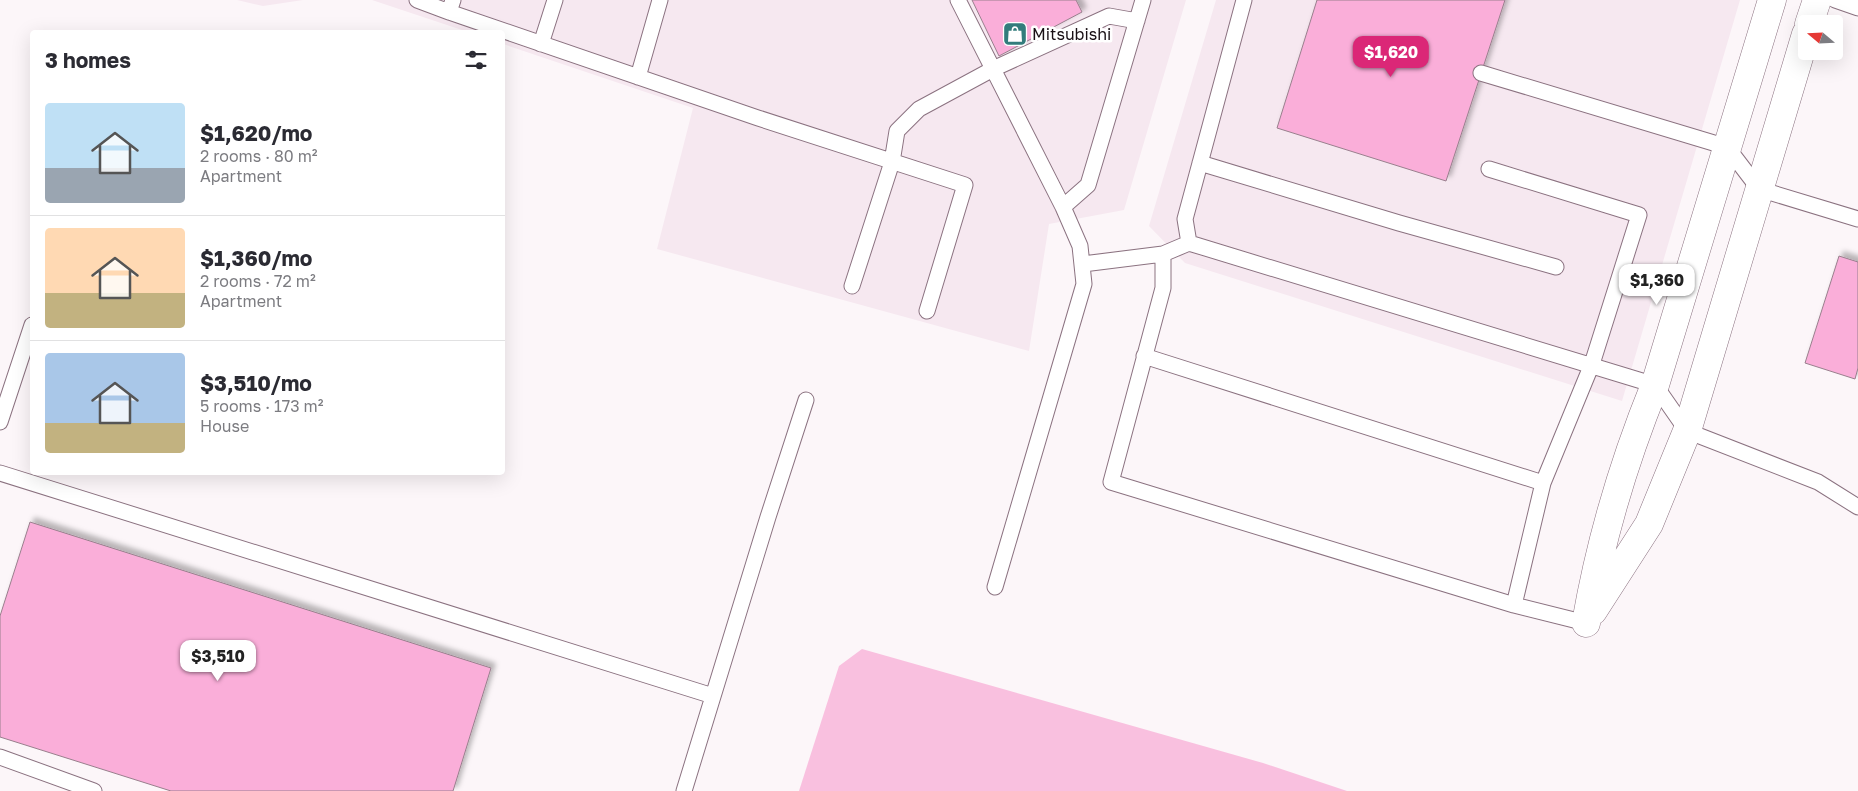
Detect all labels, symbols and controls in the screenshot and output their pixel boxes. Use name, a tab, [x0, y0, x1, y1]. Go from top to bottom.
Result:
north arrow	[1798, 15, 1842, 60]
map controls	[1798, 15, 1843, 60]
shop icon: Mitsubishi	[1002, 21, 1028, 47]
place label: Mitsubishi	[1032, 24, 1111, 44]
pin: $1,620	[1350, 36, 1432, 78]
text: $1,620	[1364, 42, 1418, 62]
icon: filters	[462, 46, 490, 74]
text: 3 homes	[45, 47, 131, 73]
text: $1,620/mo	[200, 120, 312, 146]
icon: home	[85, 123, 145, 183]
text: 2 rooms · 80 m²	[200, 146, 318, 166]
text: Apartment	[200, 166, 282, 186]
text: $1,360/mo	[200, 245, 312, 271]
icon: home	[85, 248, 145, 308]
pin: $1,360	[1616, 264, 1698, 306]
text: $1,360	[1630, 270, 1684, 290]
text: 2 rooms · 72 m²	[200, 271, 316, 291]
text: Apartment	[200, 291, 282, 311]
text: $3,510/mo	[200, 370, 312, 396]
icon: home	[85, 373, 145, 433]
text: 5 rooms · 173 m²	[200, 396, 324, 416]
text: House	[200, 416, 249, 436]
pin: $3,510	[177, 640, 259, 682]
text: $3,510	[191, 646, 245, 666]

